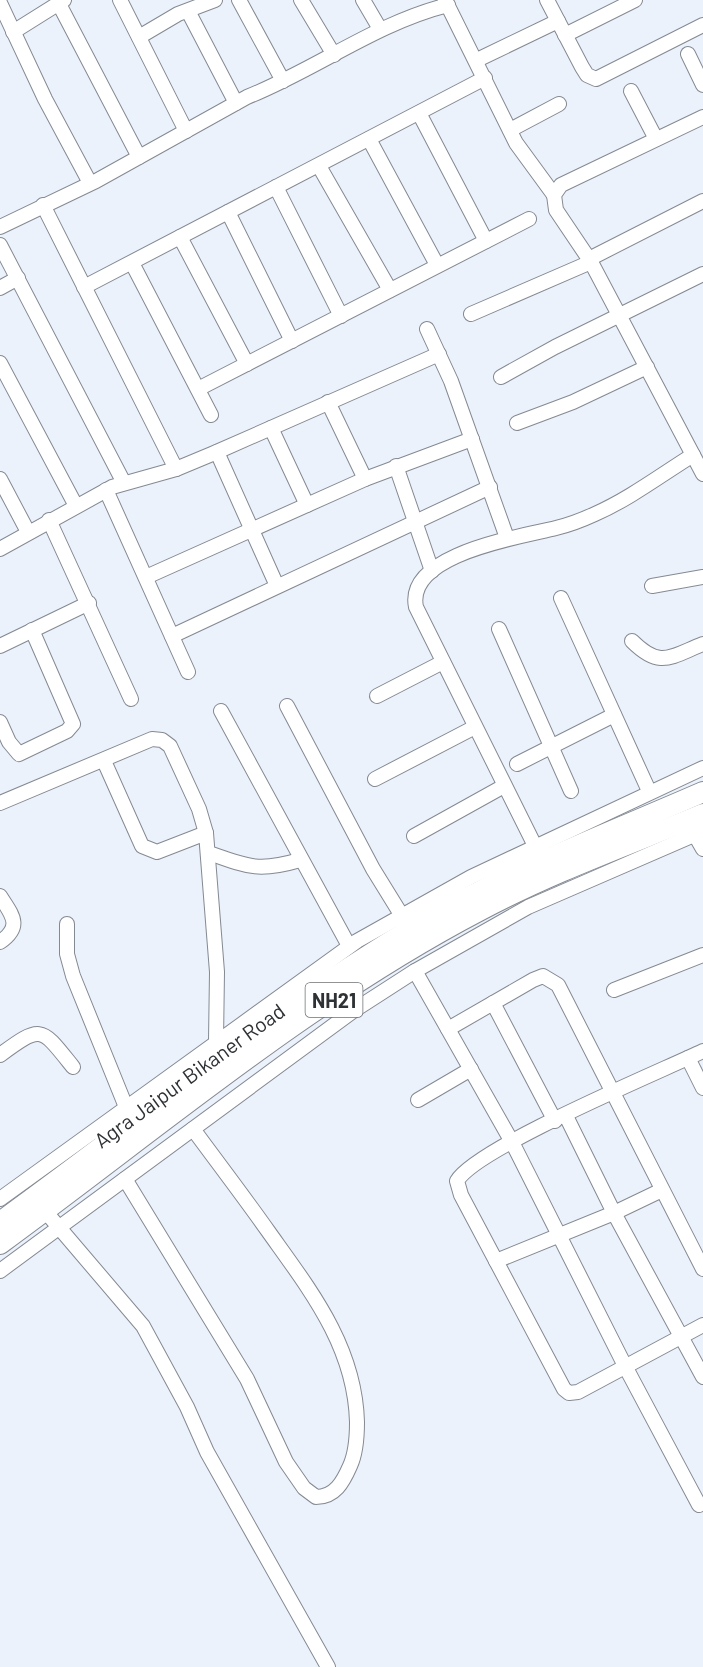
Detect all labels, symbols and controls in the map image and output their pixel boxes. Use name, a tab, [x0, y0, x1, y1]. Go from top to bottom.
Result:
road number: NH21	[306, 983, 362, 1017]
street label: Agra Jaipur Bikaner Road	[89, 998, 289, 1152]

